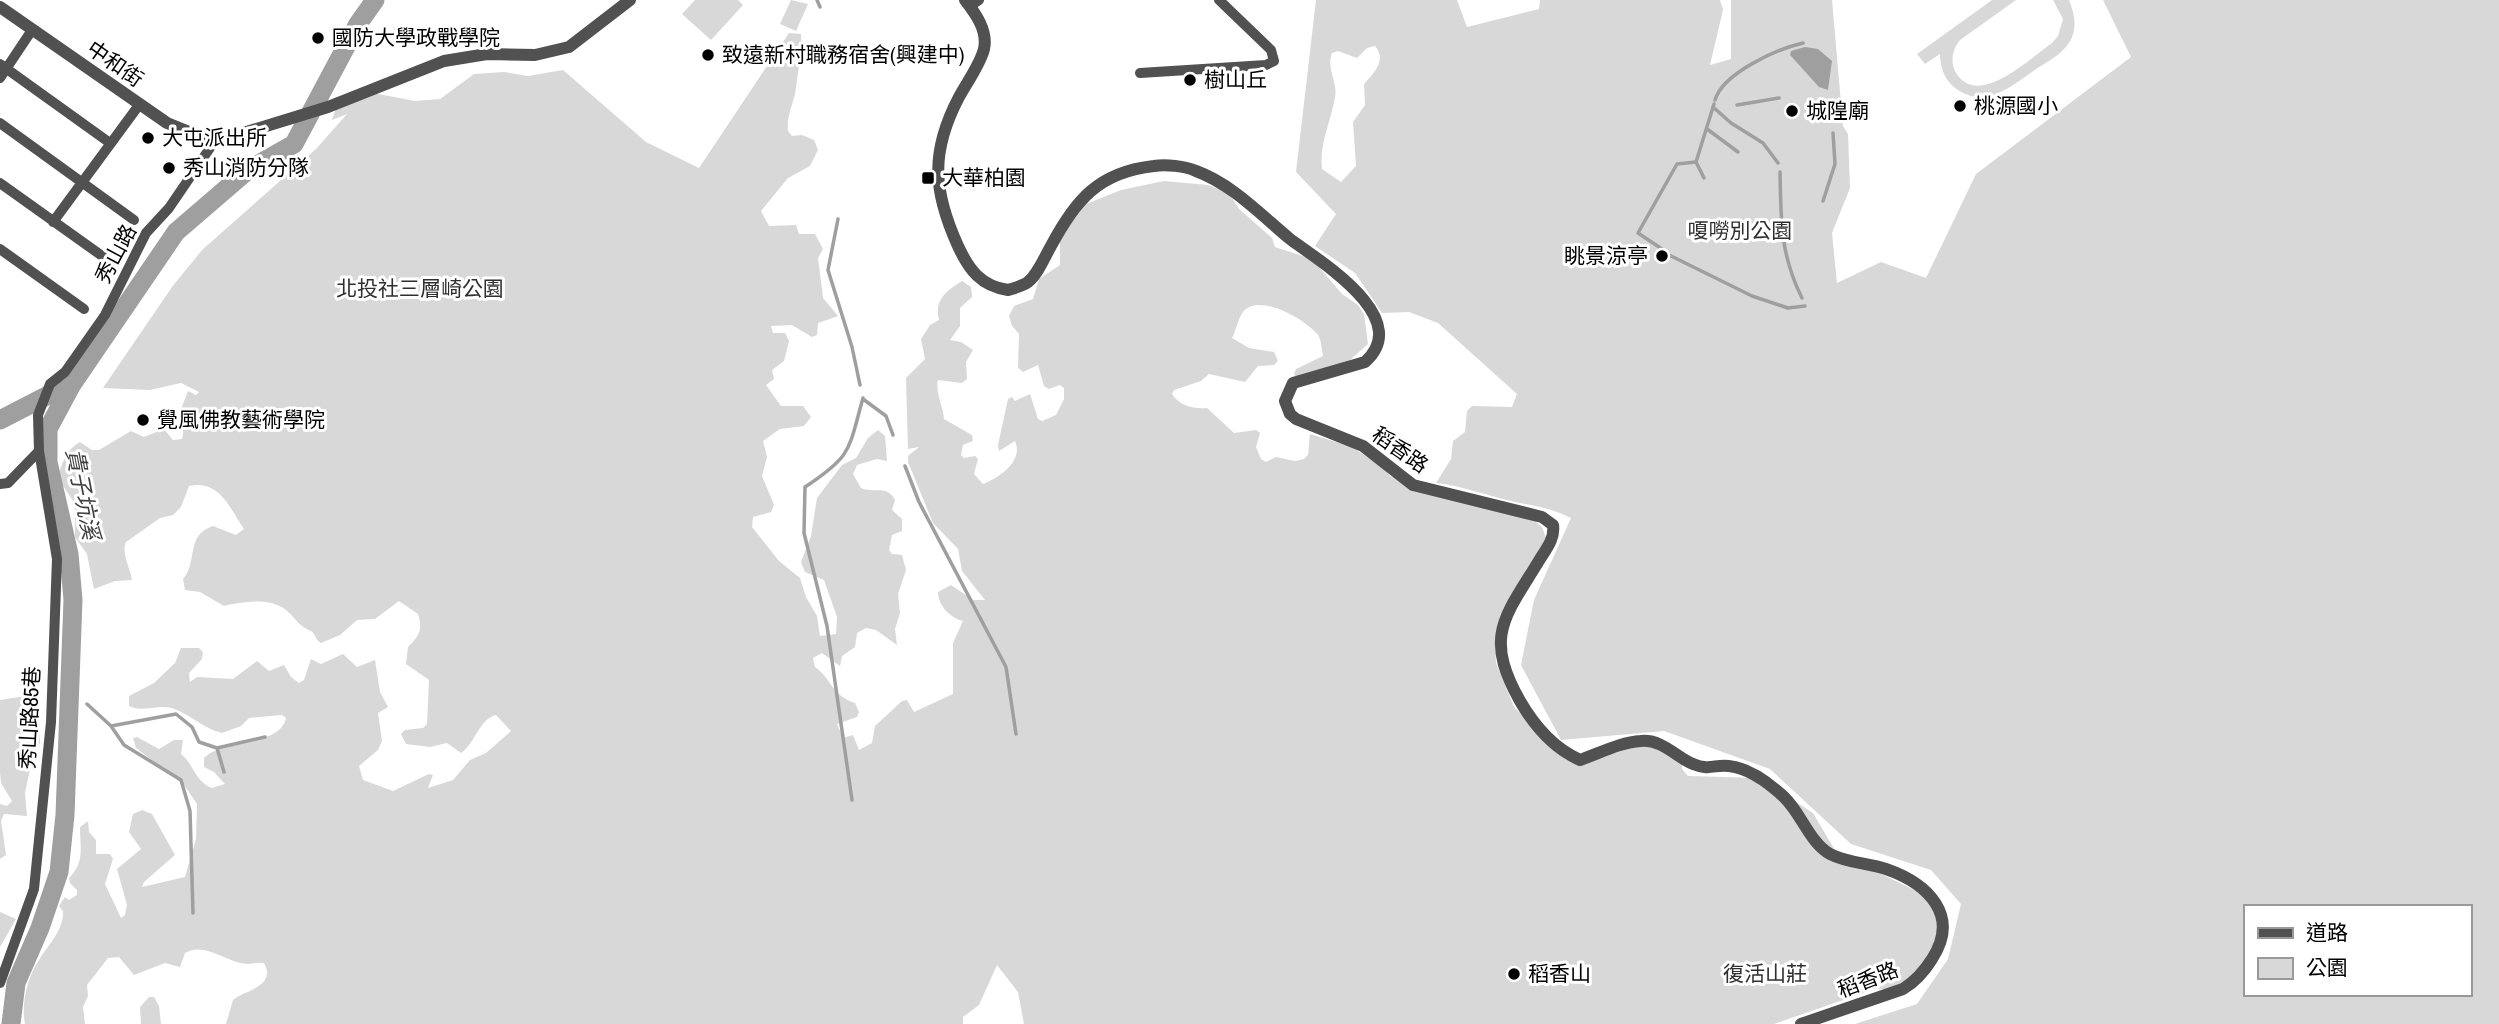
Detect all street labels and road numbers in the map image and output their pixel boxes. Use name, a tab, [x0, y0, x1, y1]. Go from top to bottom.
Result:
street label: 中和街	[81, 34, 149, 94]
street label: 秀山路	[88, 219, 143, 288]
street label: 稻香路	[1366, 420, 1434, 480]
street label: 秀山路85巷	[12, 666, 47, 770]
street label: 稻香路	[1833, 955, 1902, 1004]

